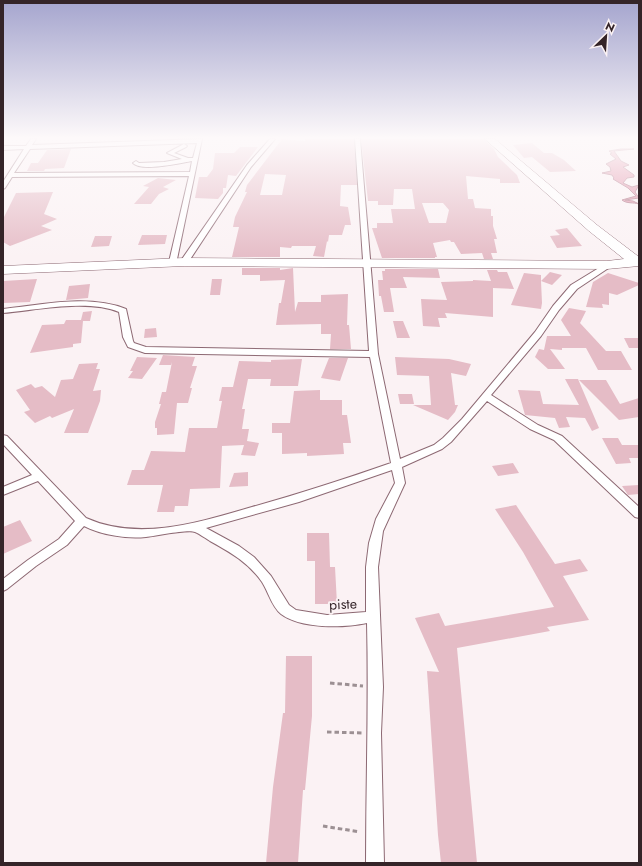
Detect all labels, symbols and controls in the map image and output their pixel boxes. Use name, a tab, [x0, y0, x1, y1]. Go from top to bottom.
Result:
north arrow	[586, 16, 626, 56]
text: N	[603, 18, 618, 36]
street label: piste	[329, 593, 357, 615]

